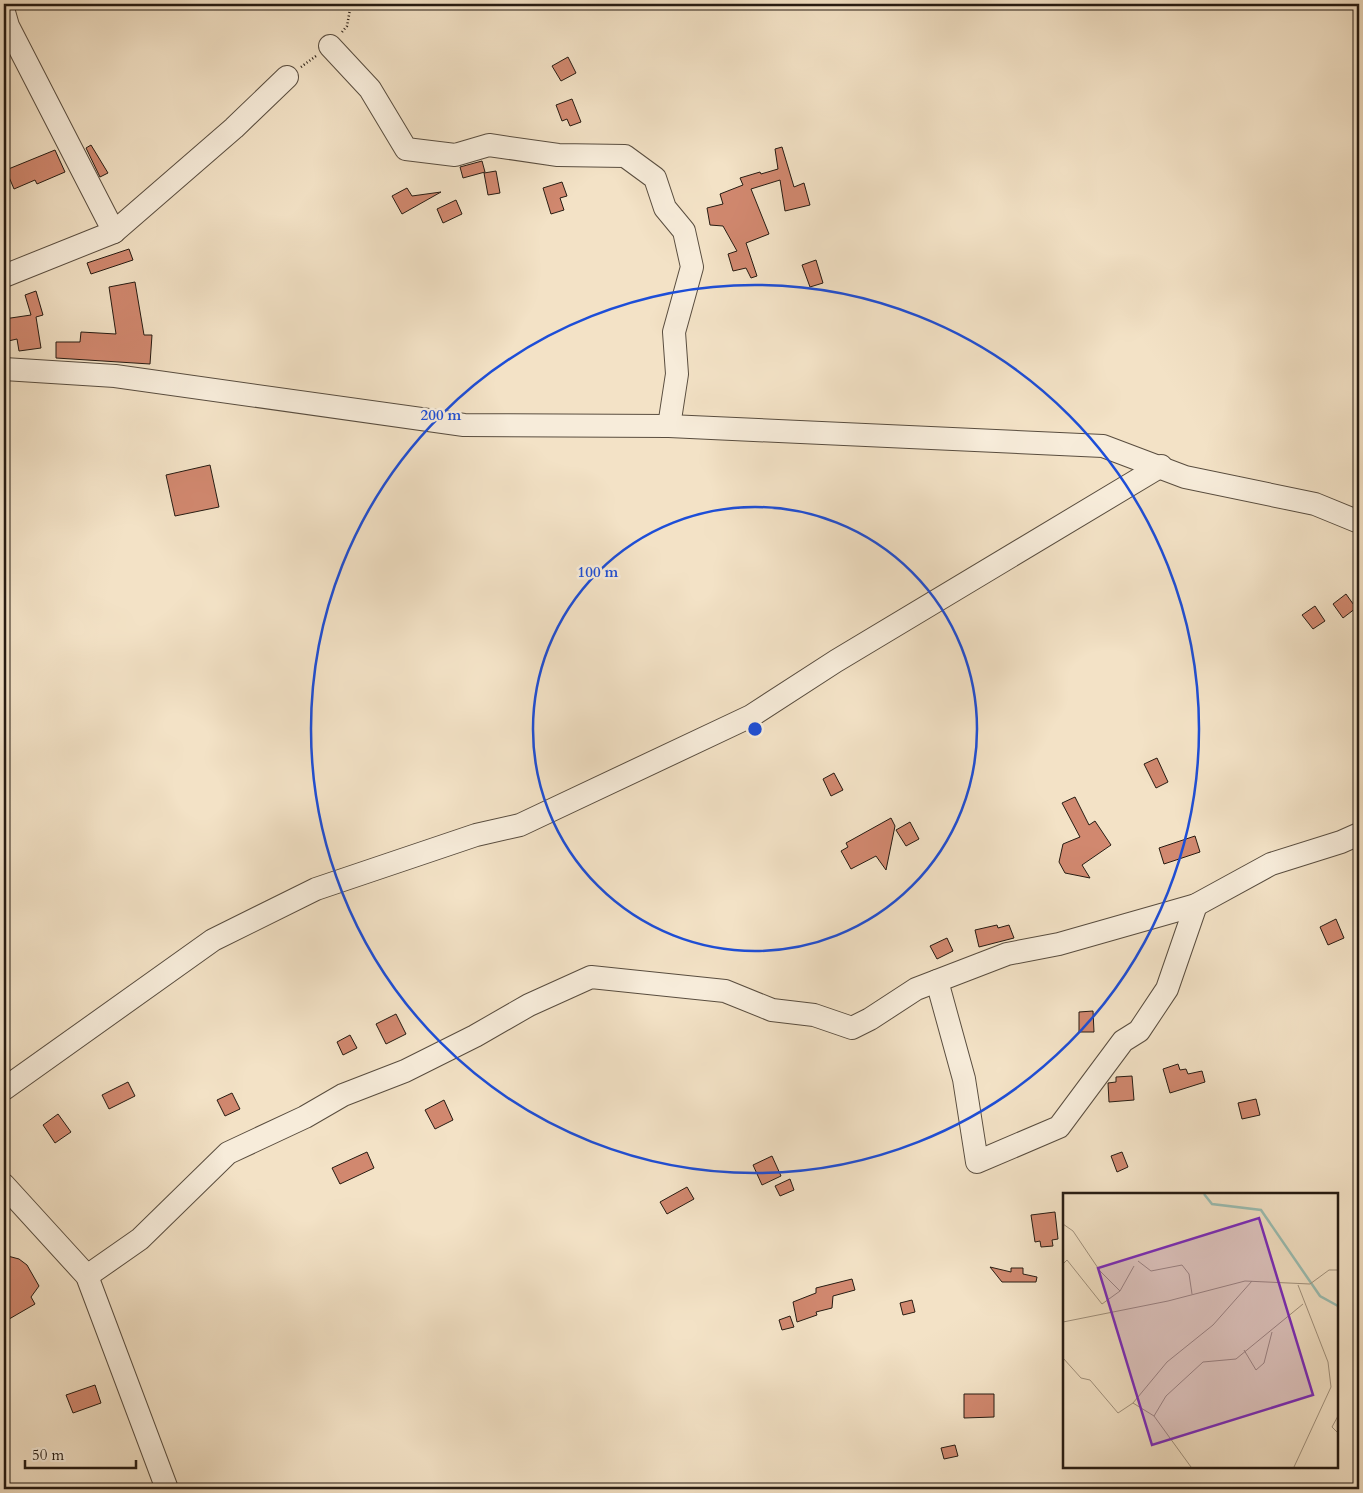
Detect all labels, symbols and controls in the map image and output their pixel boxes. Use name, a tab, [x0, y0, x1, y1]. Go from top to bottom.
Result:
text: 200 m	[421, 405, 462, 425]
text: 100 m	[578, 562, 619, 582]
centre of rings	[746, 720, 764, 738]
inset map	[1063, 1193, 1338, 1468]
scale bar	[25, 1438, 136, 1470]
text: 50 m	[32, 1445, 64, 1465]

